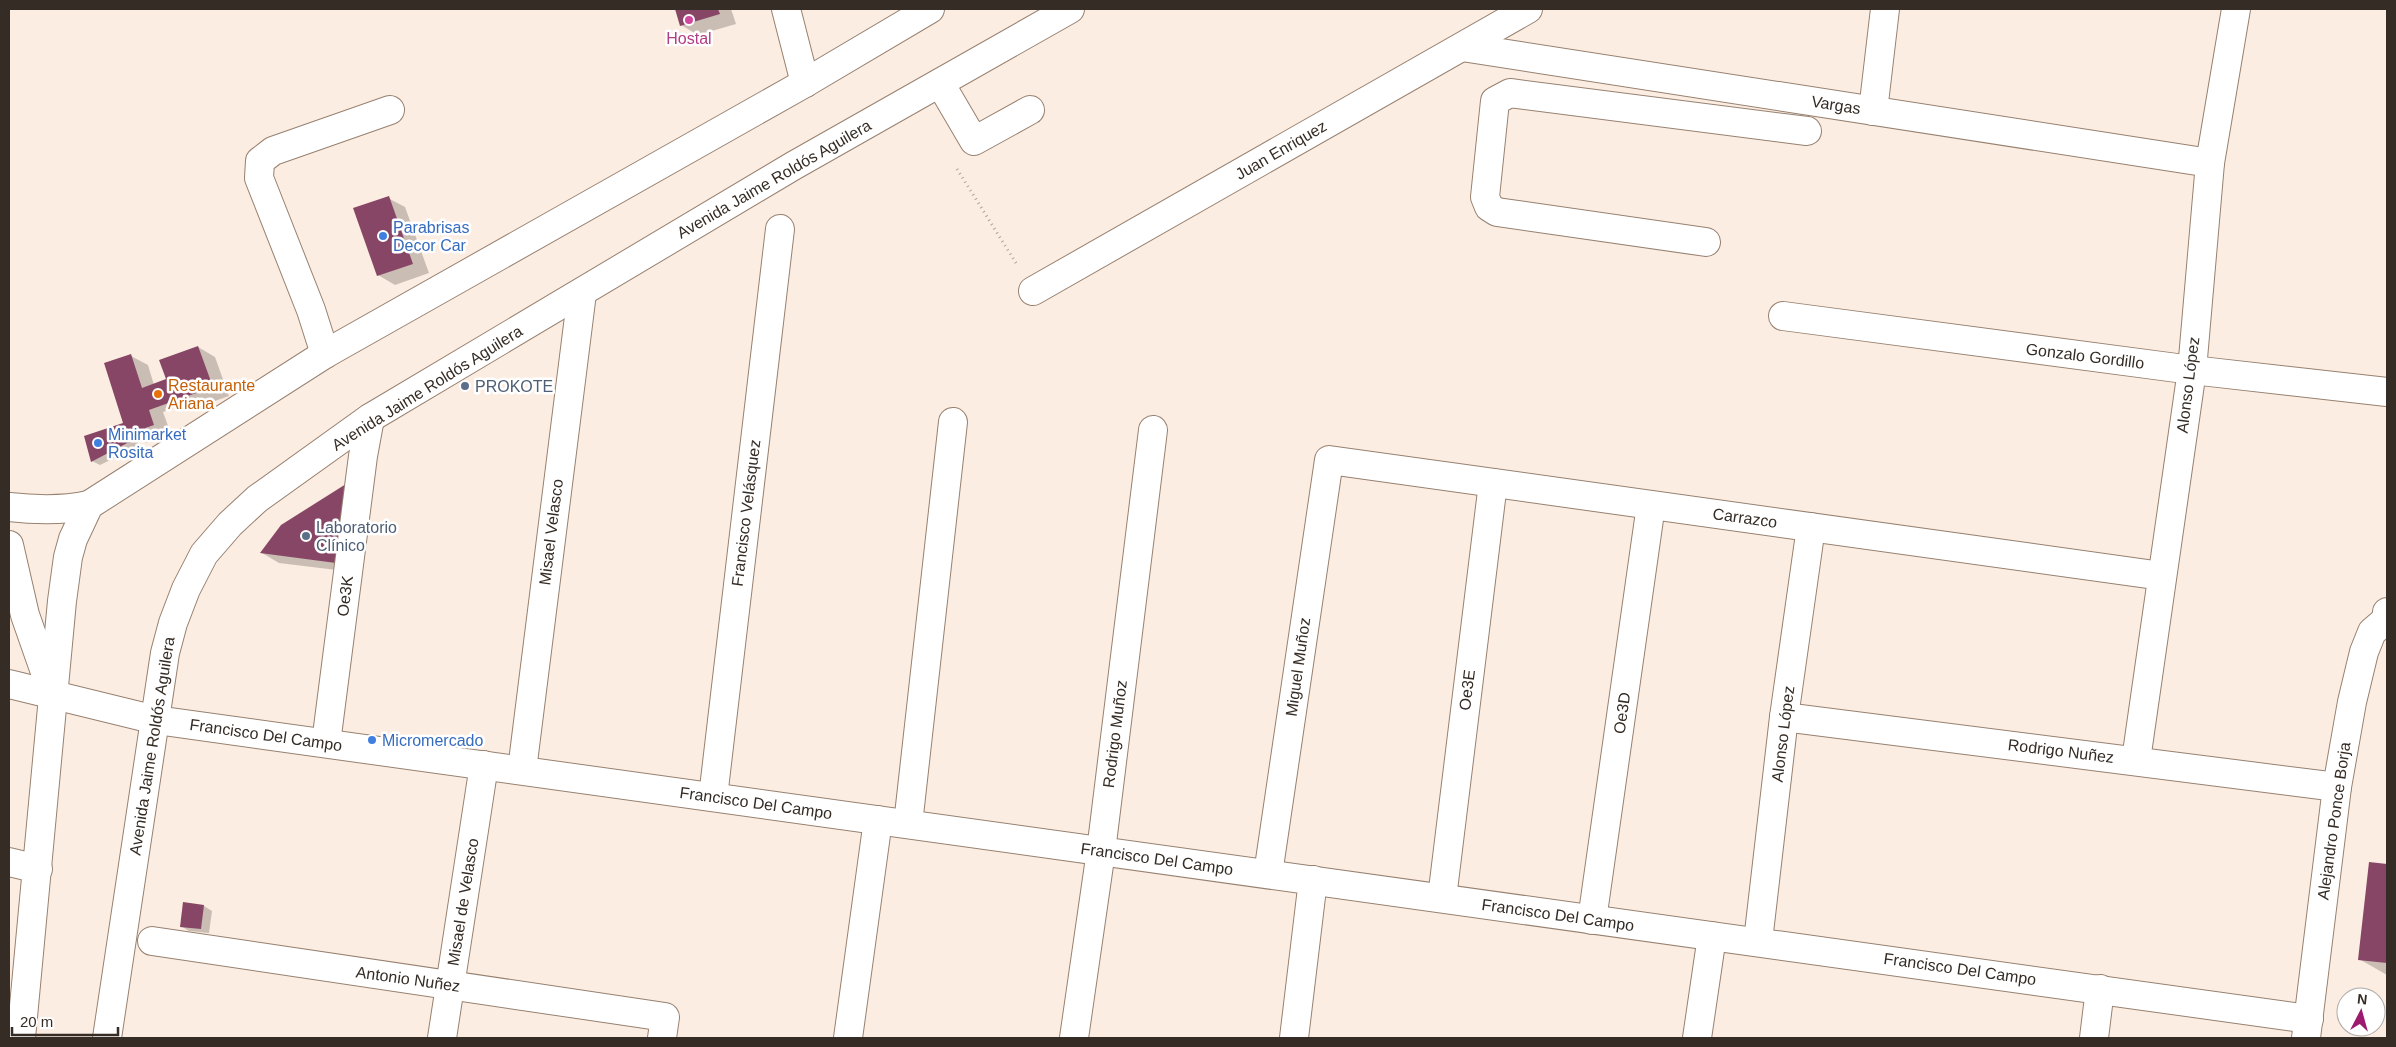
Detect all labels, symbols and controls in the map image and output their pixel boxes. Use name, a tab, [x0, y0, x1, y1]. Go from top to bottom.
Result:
marker: Hostal	[683, 14, 695, 26]
place label: Hostal	[666, 30, 712, 47]
street label: Vargas	[1810, 93, 1862, 117]
street label: Avenida Jaime Roldós Aguilera	[674, 116, 874, 242]
street label: Juan Enriquez	[1232, 117, 1330, 183]
place label: Parabrisas Decor Car	[393, 219, 469, 254]
marker: Parabrisas Decor Car	[377, 230, 389, 242]
street label: Avenida Jaime Roldós Aguilera	[329, 322, 525, 454]
street label: Alonso López	[2174, 336, 2202, 434]
street label: Gonzalo Gordillo	[2025, 340, 2145, 372]
place label: Restaurante Ariana	[168, 377, 255, 412]
place label: PROKOTE	[475, 378, 553, 395]
marker: PROKOTE	[459, 380, 471, 392]
marker: Restaurante Ariana	[152, 388, 164, 400]
place label: Minimarket Rosita	[108, 426, 187, 461]
marker: Minimarket Rosita	[92, 437, 104, 449]
street label: Francisco Velásquez	[729, 439, 763, 587]
street label: Misael Velasco	[536, 478, 566, 586]
street label: Carrazco	[1712, 505, 1778, 531]
place label: Laboratorio Clínico	[316, 519, 397, 554]
marker: Laboratorio Clínico	[300, 530, 312, 542]
street label: Oe3K	[334, 574, 356, 617]
street label: Miguel Muñoz	[1283, 616, 1313, 718]
street label: Avenida Jaime Roldós Aguilera	[126, 635, 178, 857]
street label: Oe3E	[1456, 669, 1478, 711]
street label: Rodrigo Muñoz	[1100, 679, 1130, 789]
street label: Alonso López	[1769, 685, 1797, 783]
street label: Oe3D	[1611, 691, 1633, 735]
street label: Francisco Del Campo	[189, 716, 343, 754]
place label: Micromercado	[382, 732, 483, 749]
marker: Micromercado	[366, 734, 378, 746]
street label: Rodrigo Nuñez	[2007, 736, 2115, 766]
street label: Alejandro Ponce Borja	[2315, 741, 2354, 901]
street label: Francisco Del Campo	[679, 784, 833, 822]
street label: Misael de Velasco	[445, 837, 481, 967]
street label: Francisco Del Campo	[1080, 840, 1234, 878]
street label: Francisco Del Campo	[1481, 896, 1635, 934]
street label: Francisco Del Campo	[1883, 950, 2037, 988]
street label: Antonio Nuñez	[355, 963, 461, 995]
north arrow	[2336, 987, 2386, 1037]
text: N	[2356, 991, 2368, 1008]
scale bar	[12, 1004, 119, 1036]
text: 20 m	[20, 1013, 53, 1030]

